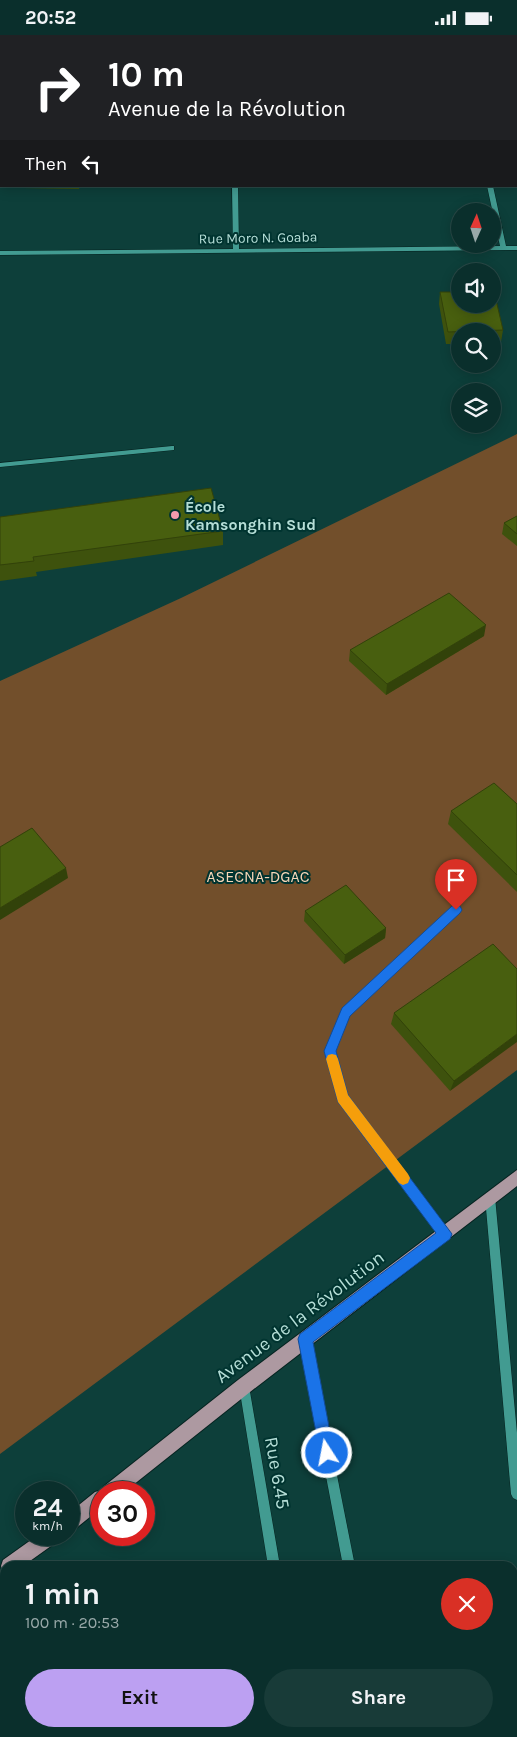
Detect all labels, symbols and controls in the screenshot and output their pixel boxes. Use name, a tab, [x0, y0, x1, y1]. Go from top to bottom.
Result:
text: 20:52	[25, 7, 76, 29]
text: 10 m	[108, 54, 185, 95]
icon: right	[25, 55, 90, 120]
text: Avenue de la Révolution	[108, 96, 346, 122]
icon: left	[77, 150, 105, 178]
text: Then	[25, 153, 67, 175]
north arrow	[451, 203, 501, 253]
map controls	[451, 203, 501, 433]
street label: Rue Moro N. Goaba	[198, 228, 318, 248]
button: sound	[451, 263, 501, 313]
button: search	[451, 323, 501, 373]
button: layers	[451, 383, 501, 433]
place label: École Kamsonghin Sud	[185, 497, 316, 534]
marker: École Kamsonghin Sud	[169, 509, 181, 521]
pin	[435, 859, 477, 910]
icon: arrive	[442, 866, 470, 894]
park label: ASECNA-DGAC	[206, 867, 310, 886]
street label: Avenue de la Révolution	[211, 1246, 389, 1388]
position arrow	[300, 1426, 352, 1478]
street label: Rue 6.45	[260, 1435, 294, 1511]
speed limit sign: 30	[90, 1481, 155, 1546]
text: 24	[32, 1493, 63, 1522]
text: km/h	[32, 1519, 63, 1533]
text: 1 min	[25, 1576, 100, 1612]
button: close	[441, 1578, 493, 1630]
text: 100 m · 20:53	[25, 1613, 119, 1632]
button: Exit	[25, 1669, 254, 1727]
button: Share	[264, 1669, 493, 1727]

